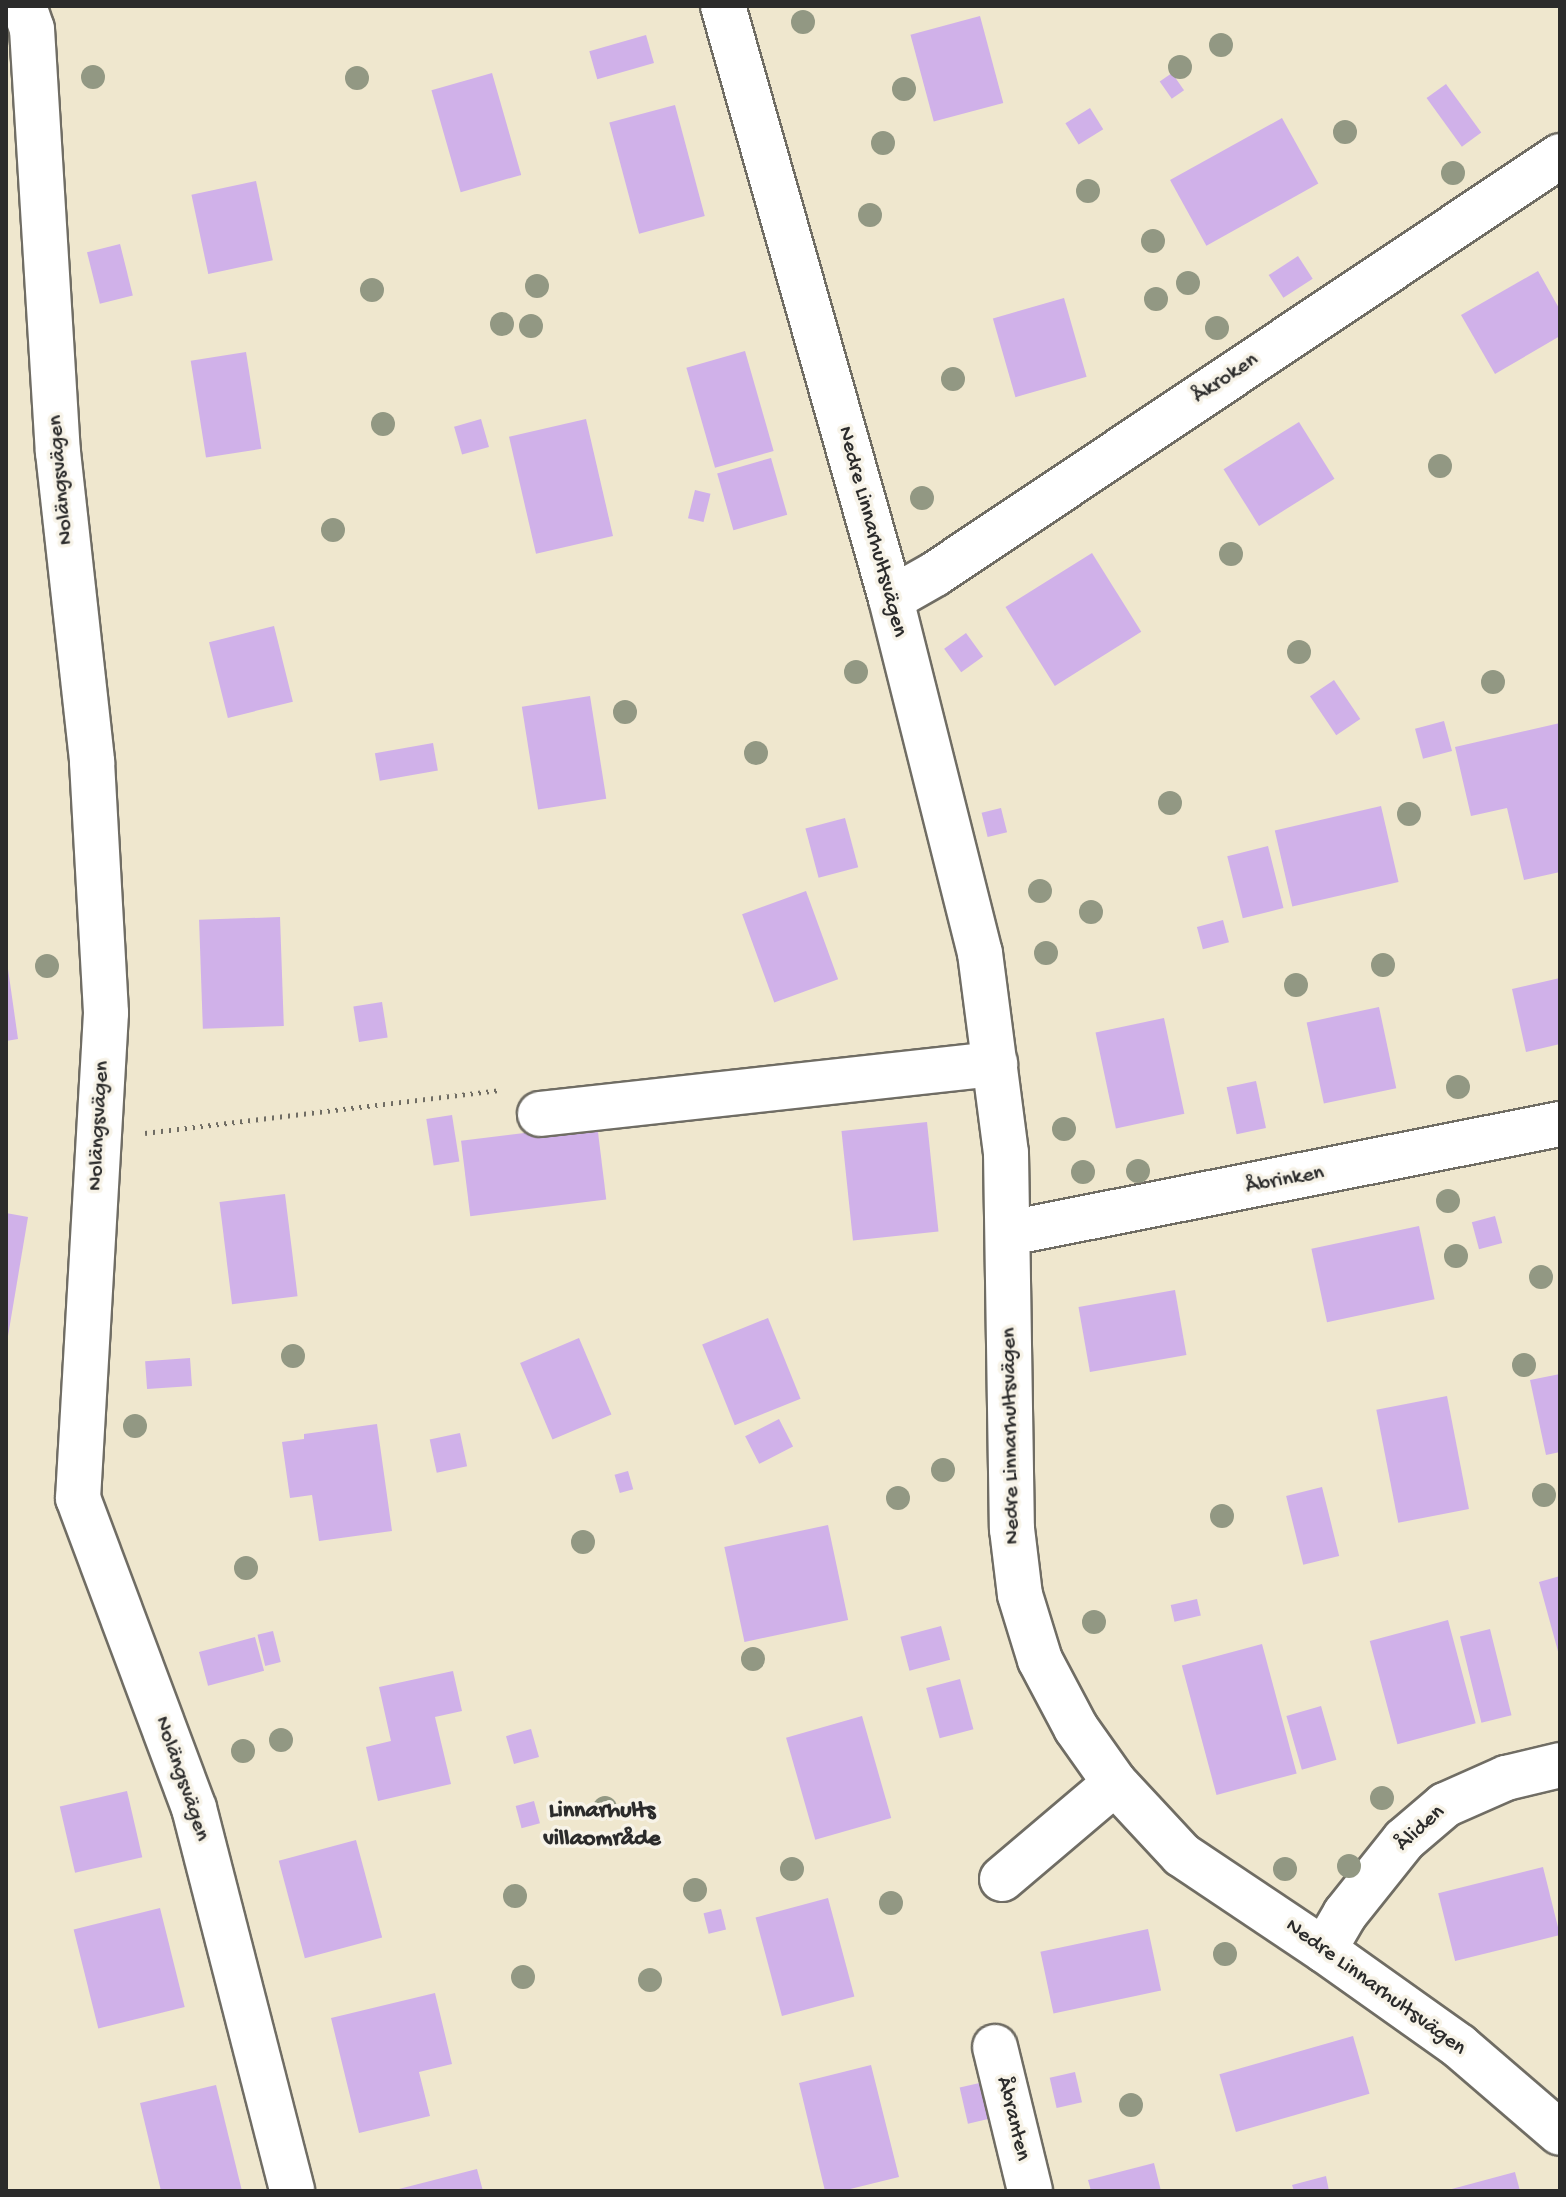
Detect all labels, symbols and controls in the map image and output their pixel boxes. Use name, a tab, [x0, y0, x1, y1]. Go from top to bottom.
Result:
street label: Åkroken	[1188, 347, 1264, 411]
street label: Nolängsvägen	[43, 414, 81, 546]
street label: Nedre Linnarhultsvägen	[830, 424, 912, 640]
street label: Nolängsvägen	[83, 1060, 117, 1192]
street label: Åbrinken	[1244, 1160, 1326, 1202]
street label: Nedre Linnarhultsvägen	[997, 1327, 1027, 1545]
street label: Nolängsvägen	[147, 1713, 215, 1845]
district label: Linnarhults villaområde	[543, 1798, 661, 1854]
street label: Åliden	[1391, 1800, 1451, 1858]
street label: Nedre Linnarhultsvägen	[1279, 1914, 1471, 2062]
street label: Åbranten	[989, 2074, 1035, 2164]

